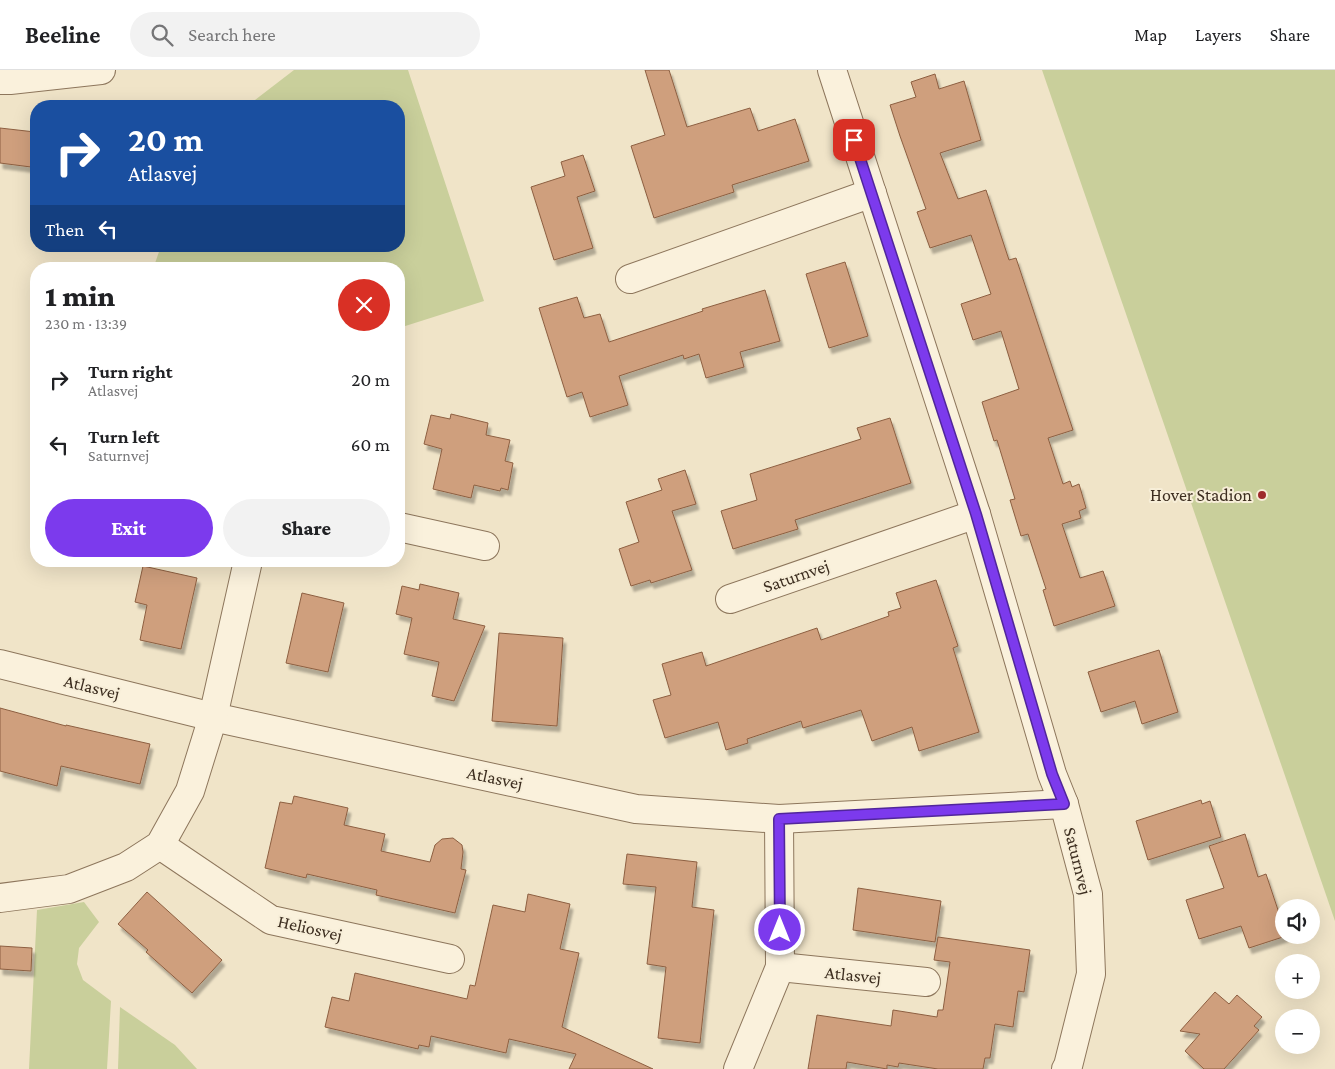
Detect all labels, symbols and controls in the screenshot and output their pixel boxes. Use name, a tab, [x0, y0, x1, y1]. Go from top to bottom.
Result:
search box	[130, 12, 480, 57]
text: Beeline	[25, 21, 100, 48]
icon: search	[148, 21, 176, 49]
text: Search here	[188, 24, 276, 45]
text: Map	[1134, 25, 1167, 45]
text: Layers	[1195, 25, 1242, 45]
text: Share	[1270, 25, 1310, 45]
pin	[833, 119, 875, 161]
icon: right	[45, 120, 110, 185]
text: 20 m	[128, 120, 203, 159]
icon: arrive	[840, 126, 868, 154]
text: Atlasvej	[128, 161, 197, 186]
icon: left	[94, 215, 122, 243]
text: Then	[45, 219, 84, 240]
text: 1 min	[45, 279, 115, 312]
button: close	[338, 279, 390, 331]
text: 230 m · 13:39	[45, 315, 127, 332]
text: Turn right	[88, 361, 173, 382]
icon: right	[45, 366, 73, 394]
text: 20 m	[351, 369, 390, 390]
text: Atlasvej	[88, 382, 138, 399]
text: Turn left	[88, 426, 160, 447]
icon: left	[45, 431, 73, 459]
text: 60 m	[351, 434, 390, 455]
text: Saturnvej	[88, 447, 149, 464]
place label: Hover Stadion	[1150, 485, 1252, 505]
marker: Hover Stadion	[1256, 489, 1268, 501]
button: Exit	[45, 499, 213, 557]
button: Share	[223, 499, 390, 557]
street label: Saturnvej	[760, 555, 832, 598]
street label: Atlasvej	[62, 670, 122, 705]
street label: Atlasvej	[465, 762, 525, 795]
street label: Saturnvej	[1059, 825, 1096, 897]
map controls	[1275, 899, 1320, 1054]
button: sound	[1275, 899, 1320, 944]
position arrow	[753, 903, 805, 955]
street label: Heliosvej	[276, 911, 344, 946]
button: +	[1275, 954, 1320, 999]
street label: Atlasvej	[824, 962, 882, 989]
button: −	[1275, 1009, 1320, 1054]

